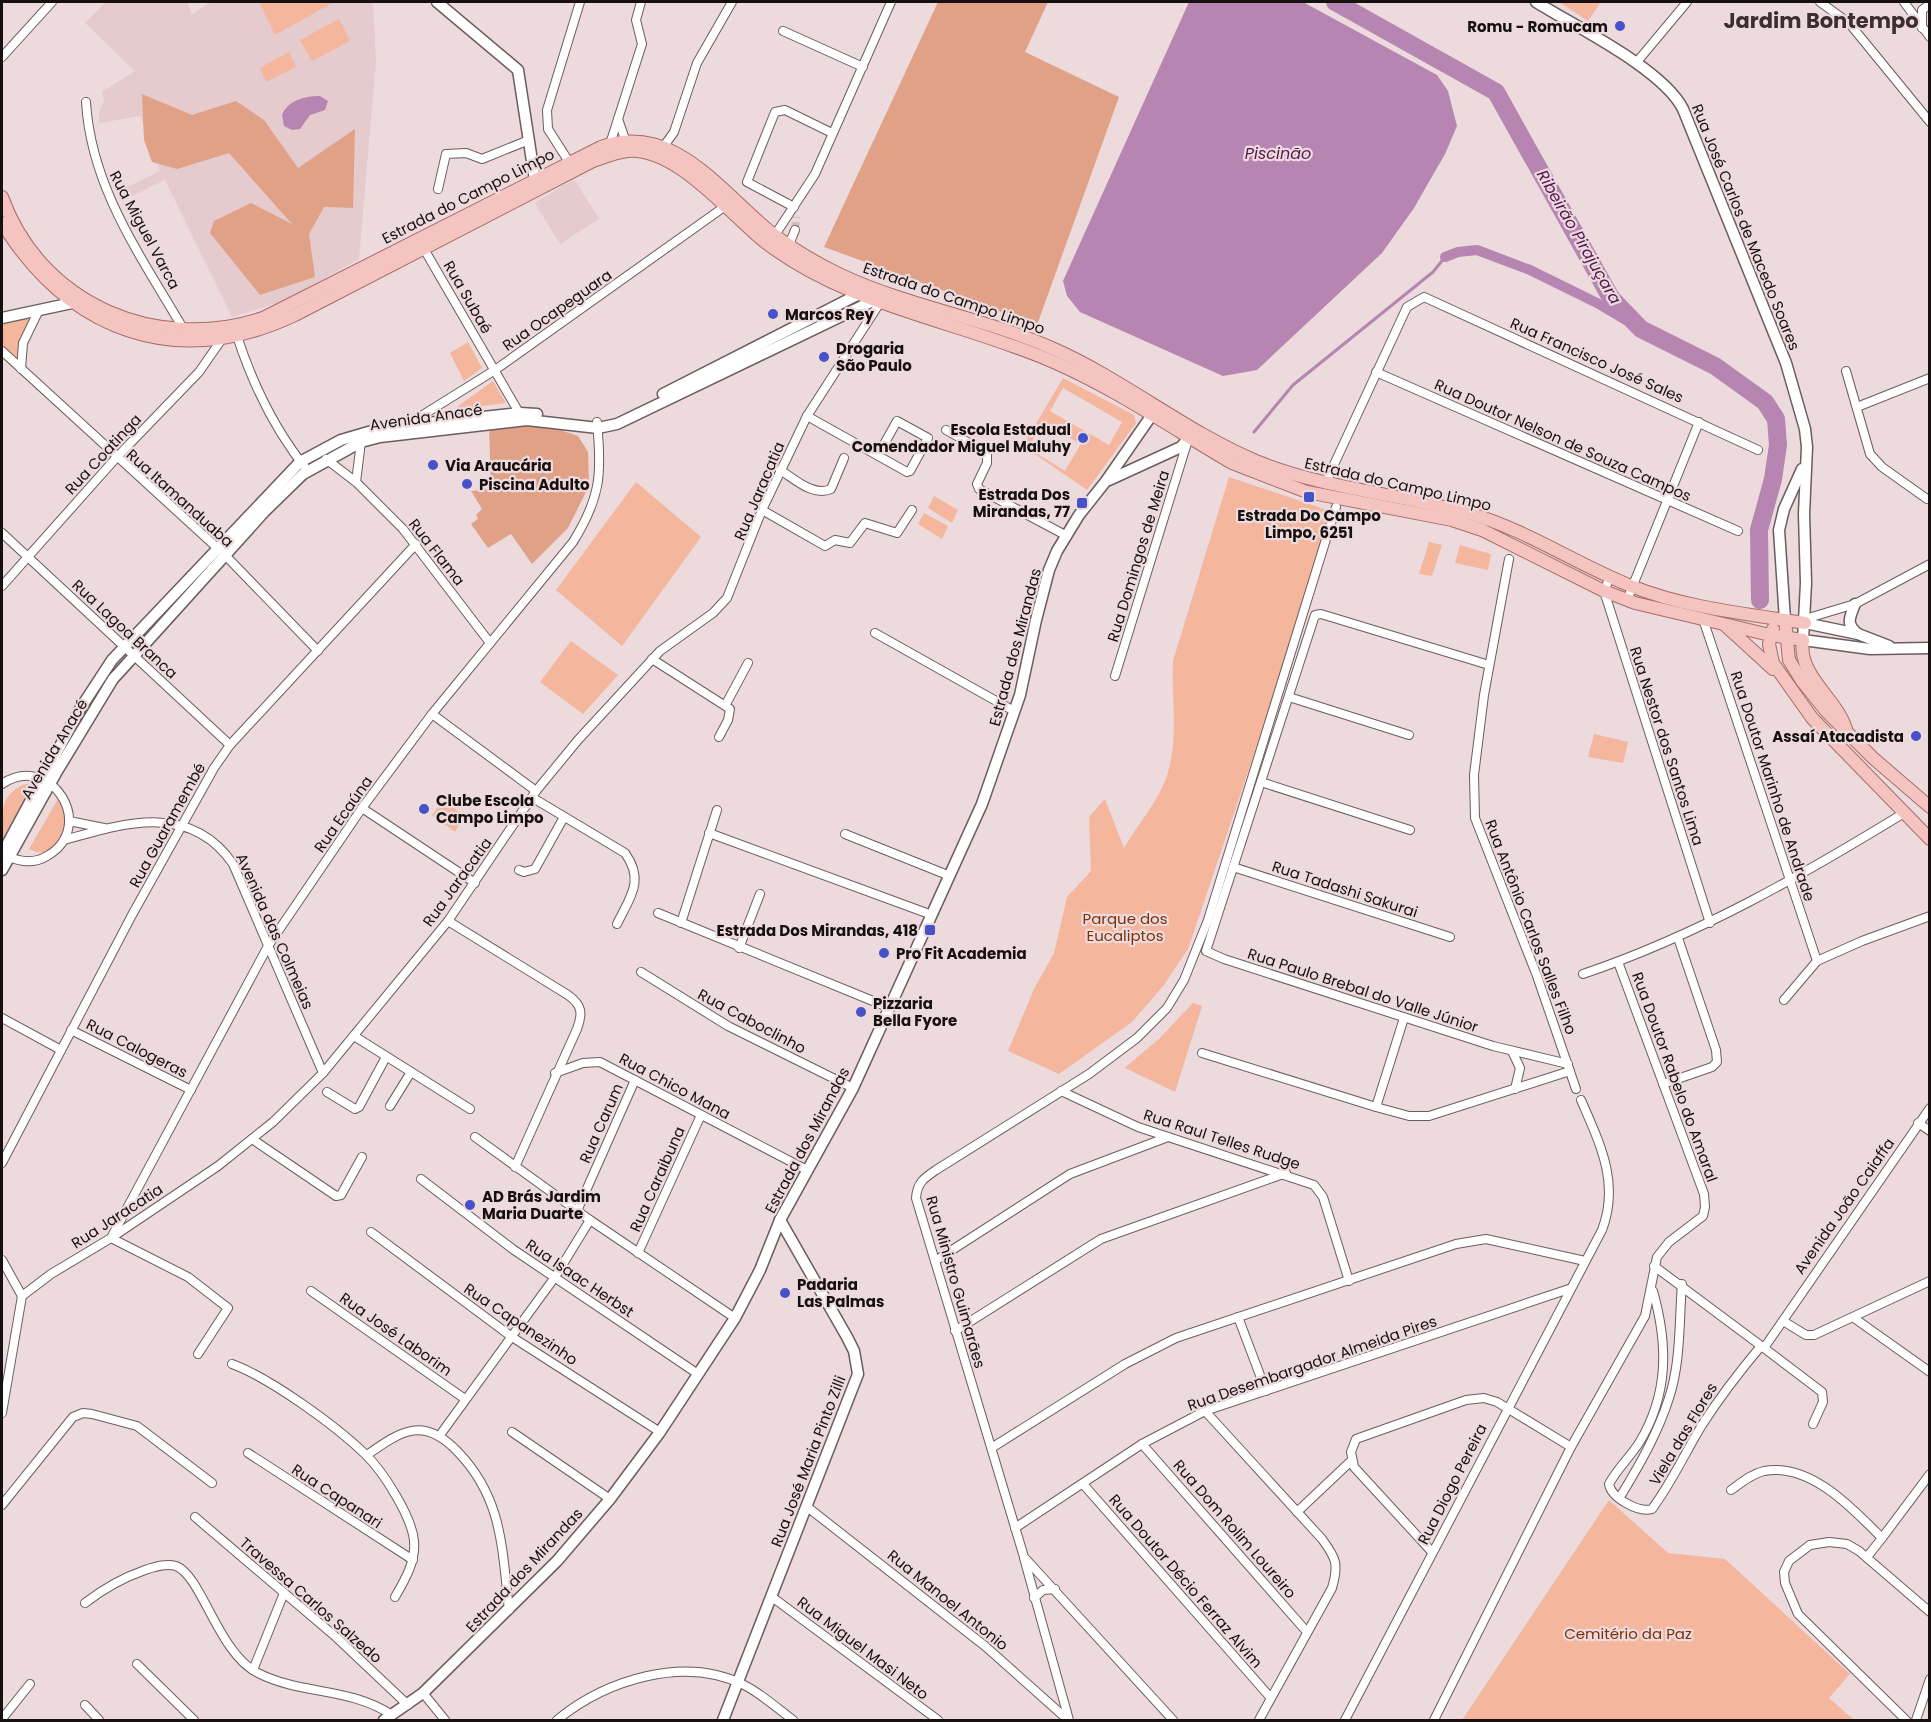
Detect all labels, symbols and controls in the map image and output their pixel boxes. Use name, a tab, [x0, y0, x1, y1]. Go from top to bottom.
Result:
district label: Jardim Bontempo	[1723, 6, 1919, 35]
place label: Romu - Romucam	[1467, 16, 1608, 37]
marker: Romu - Romucam	[1613, 19, 1627, 33]
street label: Rua José Carlos de Macedo Soares	[1687, 101, 1805, 353]
water label: Piscinão	[1245, 142, 1311, 165]
street label: Estrada do Campo Limpo	[378, 143, 558, 249]
water label: Ribeirão Pirajuçara	[1531, 166, 1627, 309]
street label: Rua Miguel Varca	[105, 167, 185, 293]
street label: Rua Subaé	[439, 257, 497, 337]
street label: Estrada do Campo Limpo	[860, 257, 1048, 339]
street label: Rua Ocapeguara	[498, 264, 616, 356]
place label: Marcos Rey	[785, 304, 875, 325]
marker: Marcos Rey	[766, 307, 780, 321]
street label: Rua Francisco José Sales	[1507, 312, 1687, 408]
place label: Drogaria São Paulo	[836, 338, 912, 376]
marker: Drogaria São Paulo	[817, 350, 831, 364]
street label: Rua Doutor Nelson de Souza Campos	[1431, 374, 1695, 506]
street label: Avenida Anacé	[368, 399, 484, 435]
street label: Rua Coatinga	[60, 409, 146, 499]
place label: Escola Estadual Comendador Miguel Maluhy	[852, 419, 1072, 457]
marker: Escola Estadual Comendador Miguel Maluhy	[1076, 431, 1090, 445]
street label: Rua Jaracatia	[729, 438, 789, 544]
street label: Rua Itamanduaba	[122, 444, 238, 552]
street label: Estrada do Campo Limpo	[1303, 452, 1493, 516]
place label: Via Araucária	[445, 455, 552, 476]
marker: Via Araucária	[426, 458, 440, 472]
street label: Rua Domingos de Meira	[1102, 468, 1174, 644]
place label: Piscina Adulto	[479, 474, 590, 495]
marker: Piscina Adulto	[460, 477, 474, 491]
place label: Estrada Dos Mirandas, 77	[973, 484, 1070, 522]
marker: Estrada Do Campo Limpo, 6251	[1302, 490, 1316, 504]
marker: Estrada Dos Mirandas, 77	[1075, 496, 1089, 510]
place label: Estrada Do Campo Limpo, 6251	[1237, 505, 1381, 543]
street label: Rua Flama	[404, 514, 470, 590]
street label: Estrada dos Mirandas	[984, 566, 1046, 728]
street label: Rua Lagoa Branca	[68, 575, 182, 683]
street label: Rua Nestor dos Santos Lima	[1625, 644, 1709, 848]
street label: Rua Doutor Marinho de Andrade	[1726, 668, 1820, 904]
street label: Avenida Anacé	[16, 695, 92, 803]
place label: Assaí Atacadista	[1772, 726, 1904, 747]
marker: Assaí Atacadista	[1909, 729, 1923, 743]
street label: Rua Guaramembé	[124, 759, 210, 891]
street label: Rua Ecaúna	[309, 771, 377, 857]
place label: Clube Escola Campo Limpo	[436, 790, 544, 828]
marker: Clube Escola Campo Limpo	[417, 802, 431, 816]
street label: Rua Antônio Carlos Salles Filho	[1480, 817, 1582, 1037]
street label: Rua Jaracatia	[418, 833, 496, 931]
street label: Avenida das Colmeias	[231, 850, 319, 1013]
street label: Rua Tadashi Sakurai	[1269, 855, 1421, 923]
park label: Parque dos Eucaliptos	[1082, 908, 1168, 946]
place label: Estrada Dos Mirandas, 418	[717, 920, 918, 941]
marker: Estrada Dos Mirandas, 418	[923, 923, 937, 937]
place label: Pro Fit Academia	[896, 943, 1027, 964]
street label: Rua Paulo Brebal do Valle Júnior	[1245, 943, 1481, 1037]
marker: Pro Fit Academia	[877, 946, 891, 960]
street label: Rua Doutor Rabelo do Amaral	[1627, 969, 1723, 1185]
street label: Rua Caboclinho	[694, 984, 810, 1058]
place label: Pizzaria Bella Fyore	[873, 993, 957, 1031]
marker: Pizzaria Bella Fyore	[854, 1005, 868, 1019]
street label: Rua Calogeras	[83, 1013, 191, 1083]
street label: Rua Chico Mana	[616, 1048, 734, 1124]
street label: Estrada dos Mirandas	[760, 1063, 855, 1217]
street label: Rua Carum	[574, 1080, 628, 1166]
street label: Rua Raul Telles Rudge	[1141, 1104, 1303, 1174]
street label: Rua Caraibuna	[624, 1123, 690, 1235]
street label: Avenida João Caiaffa	[1789, 1134, 1899, 1278]
street label: Rua Jaracatia	[67, 1179, 167, 1253]
place label: AD Brás Jardim Maria Duarte	[482, 1186, 601, 1224]
street label: Rua Ministro Guimarães	[921, 1193, 991, 1371]
marker: AD Brás Jardim Maria Duarte	[463, 1198, 477, 1212]
street label: Rua Isaac Herbst	[522, 1234, 638, 1322]
place label: Padaria Las Palmas	[797, 1274, 884, 1312]
street label: Rua Capanezinho	[460, 1278, 582, 1370]
marker: Padaria Las Palmas	[778, 1286, 792, 1300]
street label: Rua José Laborim	[336, 1287, 456, 1381]
street label: Rua Desembargador Almeida Pires	[1184, 1310, 1440, 1416]
street label: Rua José Maria Pinto Zilli	[766, 1372, 850, 1550]
street label: Viela das Flores	[1644, 1378, 1722, 1489]
street label: Rua Diogo Pereira	[1412, 1420, 1492, 1548]
street label: Rua Dom Rolim Loureiro	[1169, 1455, 1301, 1603]
street label: Rua Capanari	[288, 1459, 386, 1533]
street label: Rua Doutor Décio Ferraz Alvim	[1105, 1490, 1267, 1672]
street label: Estrada dos Mirandas	[461, 1503, 587, 1637]
street label: Travessa Carlos Salzedo	[235, 1532, 387, 1668]
street label: Rua Manoel Antonio	[883, 1545, 1013, 1655]
street label: Rua Miguel Masi Neto	[793, 1592, 933, 1704]
park label: Cemitério da Paz	[1564, 1623, 1692, 1644]

